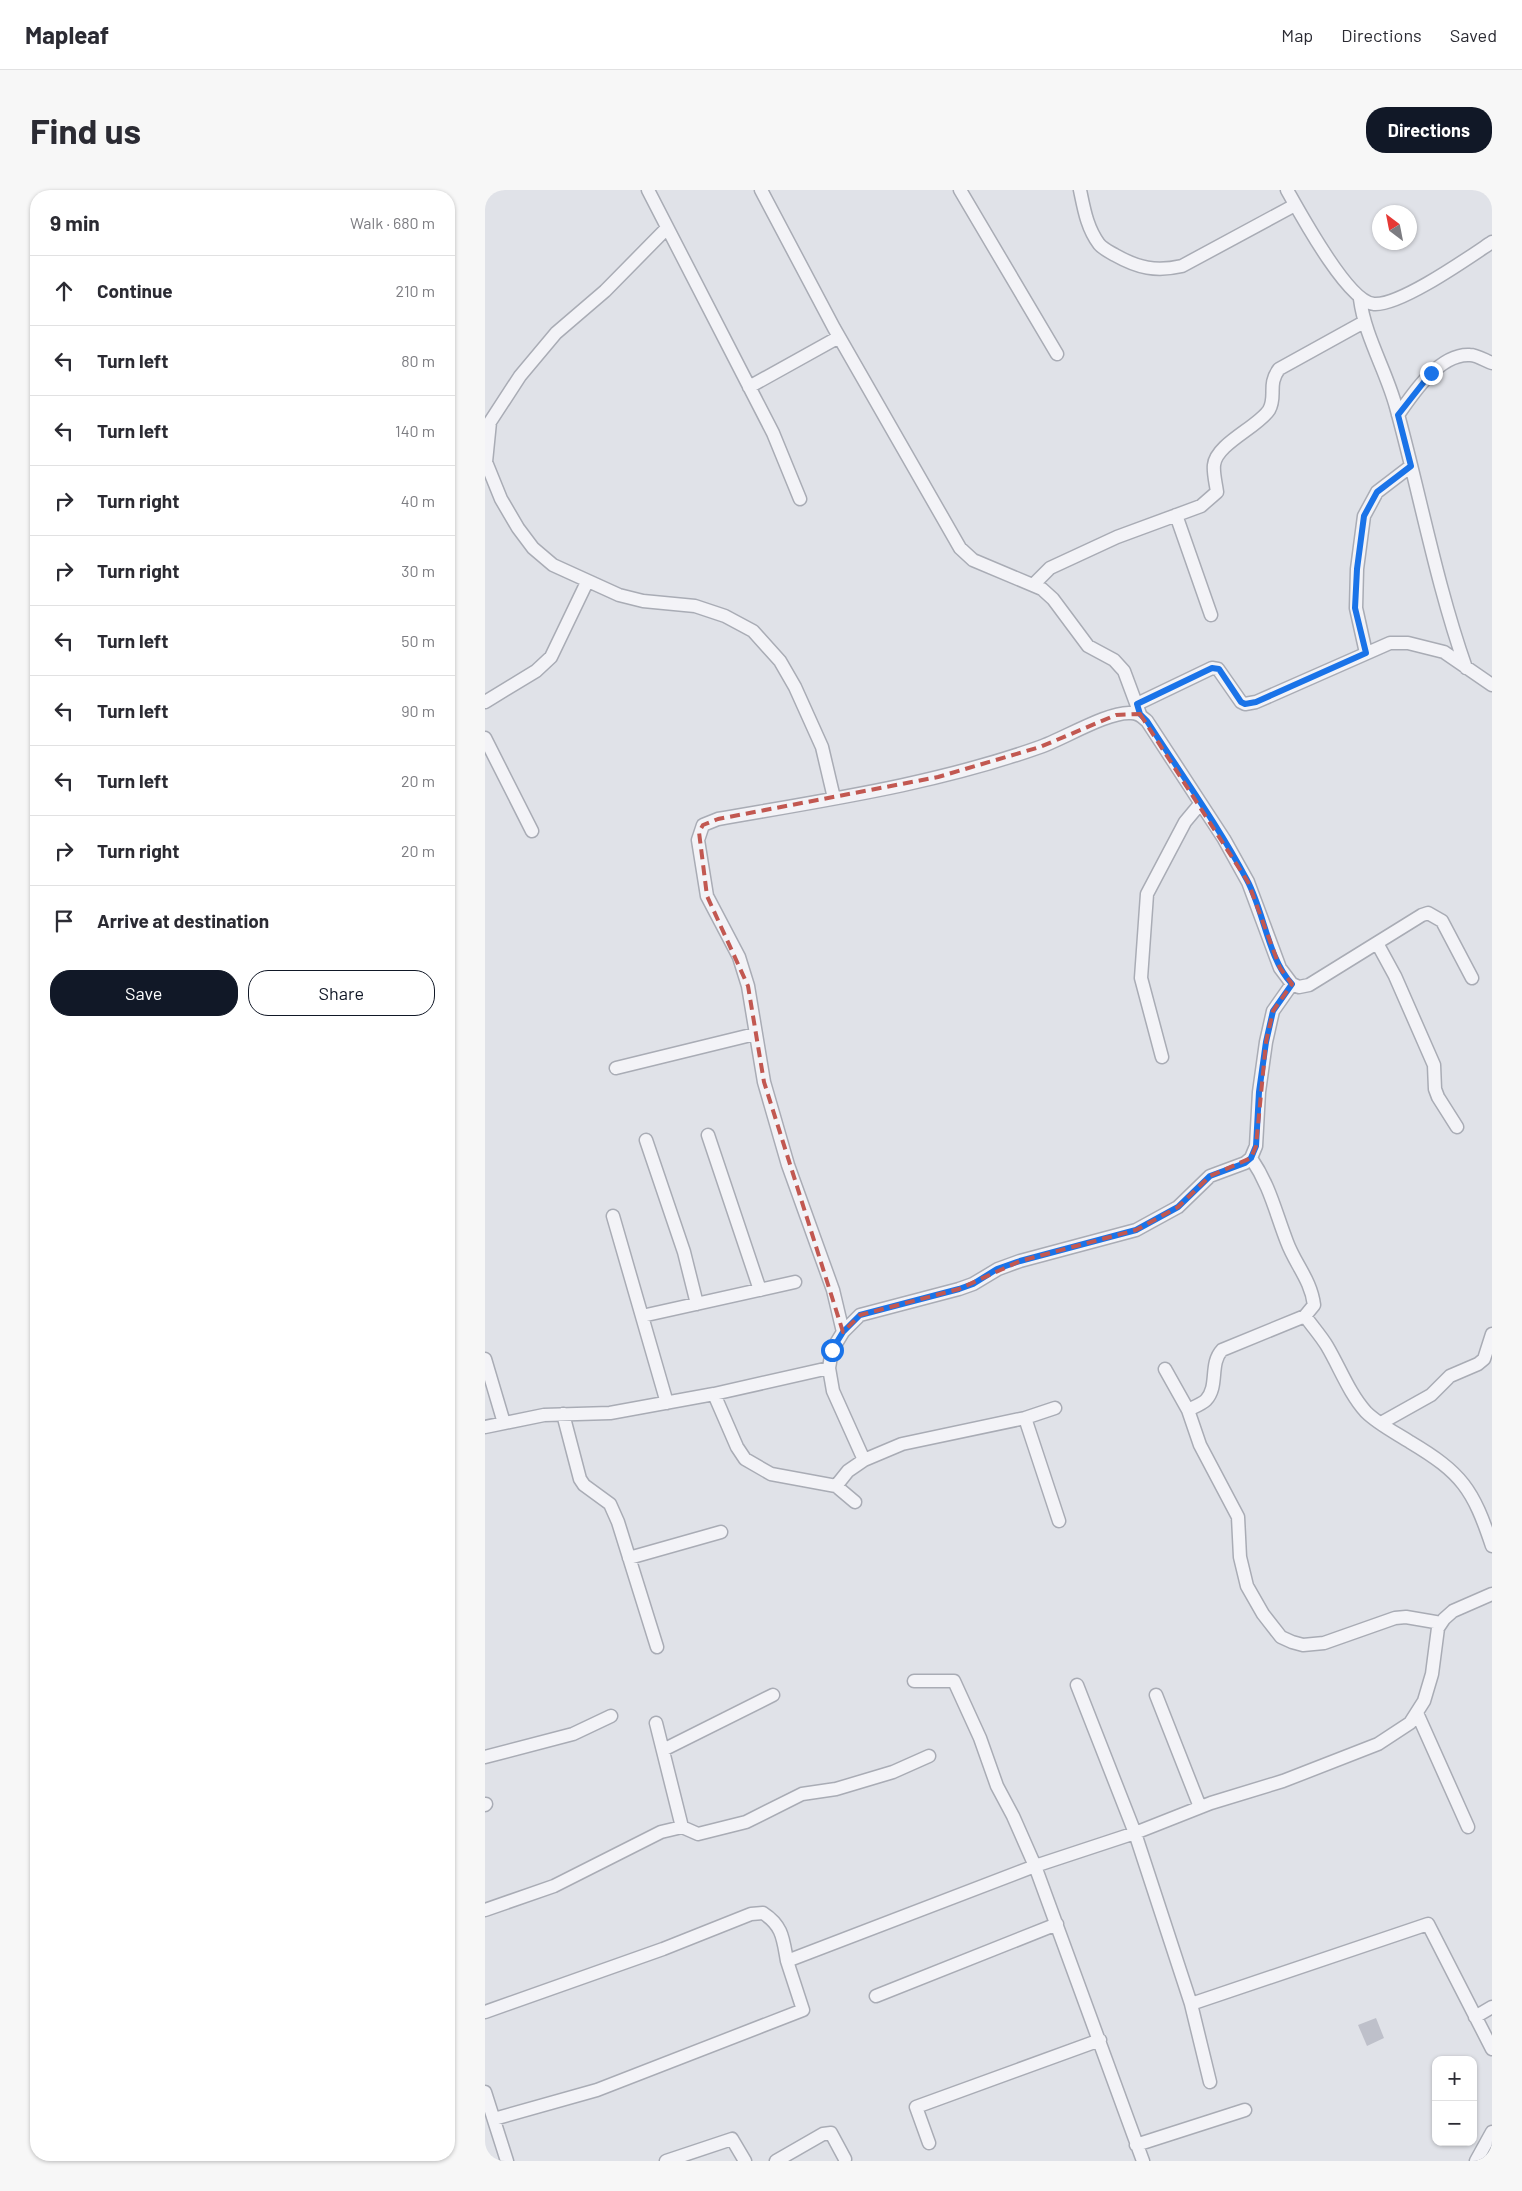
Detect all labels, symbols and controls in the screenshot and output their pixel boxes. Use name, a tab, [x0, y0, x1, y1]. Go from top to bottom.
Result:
text: Mapleaf	[25, 20, 109, 49]
text: Map	[1281, 24, 1313, 46]
text: Directions	[1341, 24, 1422, 46]
text: Saved	[1450, 24, 1497, 46]
button: Directions	[1366, 107, 1492, 153]
text: Find us	[30, 109, 141, 151]
north arrow	[1372, 205, 1417, 250]
text: 9 min	[50, 210, 100, 235]
text: Walk · 680 m	[350, 213, 435, 232]
icon: ahead	[50, 277, 78, 305]
text: Continue	[97, 279, 173, 302]
text: 210 m	[396, 281, 435, 300]
icon: left	[50, 347, 78, 375]
text: Turn left	[97, 349, 168, 372]
text: 80 m	[401, 351, 435, 370]
route end	[1420, 362, 1443, 385]
icon: left	[50, 417, 78, 445]
text: Turn left	[97, 419, 168, 442]
text: 140 m	[395, 421, 435, 440]
icon: right	[50, 487, 78, 515]
text: Turn right	[97, 489, 179, 512]
text: 40 m	[401, 491, 435, 510]
icon: right	[50, 557, 78, 585]
text: Turn right	[97, 559, 179, 582]
text: 30 m	[401, 561, 435, 580]
icon: left	[50, 627, 78, 655]
text: Turn left	[97, 629, 168, 652]
text: 50 m	[401, 631, 435, 650]
icon: left	[50, 697, 78, 725]
text: Turn left	[97, 699, 168, 722]
text: 90 m	[401, 701, 435, 720]
icon: left	[50, 767, 78, 795]
text: Turn left	[97, 769, 168, 792]
text: 20 m	[401, 771, 435, 790]
icon: right	[50, 837, 78, 865]
text: Turn right	[97, 839, 179, 862]
text: 20 m	[401, 841, 435, 860]
icon: arrive	[50, 907, 78, 935]
text: Arrive at destination	[97, 909, 269, 932]
button: Save	[50, 970, 238, 1016]
button: Share	[248, 970, 435, 1016]
route start	[821, 1339, 844, 1362]
map controls	[1432, 2056, 1477, 2146]
button: +	[1432, 2056, 1477, 2101]
button: −	[1432, 2101, 1477, 2146]

